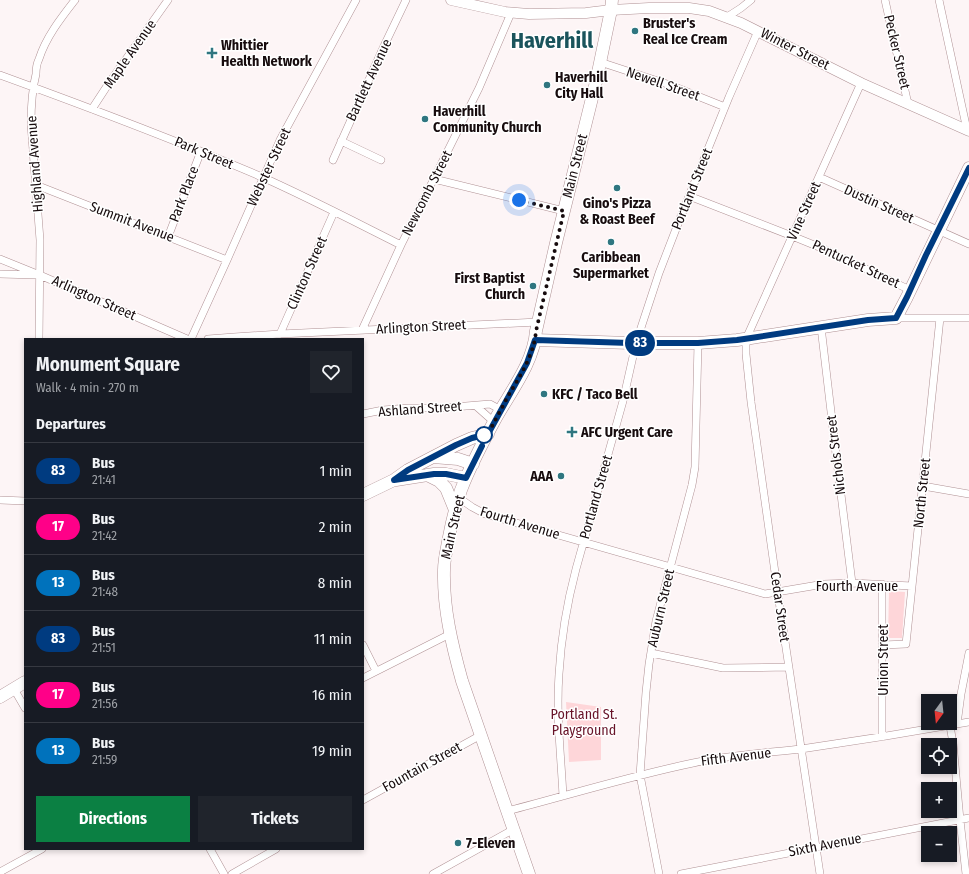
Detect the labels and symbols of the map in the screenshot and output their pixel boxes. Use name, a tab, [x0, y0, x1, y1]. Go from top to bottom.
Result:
street label: Pecker Street	[880, 13, 914, 91]
place label: Bruster's Real Ice Cream	[643, 15, 728, 48]
street label: Maple Avenue	[100, 16, 160, 92]
street label: Winter Street	[758, 24, 833, 74]
marker: Bruster's Real Ice Cream	[630, 26, 640, 36]
district label: Haverhill	[511, 27, 594, 54]
street label: Bartlett Avenue	[343, 36, 396, 124]
place label: Whittier Health Network	[221, 37, 313, 70]
marker: Whittier Health Network	[206, 47, 218, 59]
street label: Newell Street	[624, 63, 702, 105]
place label: Haverhill City Hall	[555, 69, 608, 102]
marker: Haverhill City Hall	[542, 80, 552, 90]
place label: Haverhill Community Church	[433, 103, 542, 136]
marker: Haverhill Community Church	[420, 114, 430, 124]
street label: Highland Avenue	[23, 115, 47, 213]
street label: Webster Street	[243, 125, 295, 209]
street label: Main Street	[559, 132, 591, 200]
street label: Park Street	[172, 133, 237, 173]
street label: Portland Street	[668, 145, 716, 232]
street label: Newcomb Street	[398, 147, 456, 239]
street label: Park Place	[166, 164, 202, 224]
street label: Vine Street	[783, 179, 825, 243]
street label: Dustin Street	[841, 181, 917, 227]
marker: Gino's Pizza & Roast Beef	[612, 183, 622, 193]
your location	[509, 190, 529, 210]
place label: Gino's Pizza & Roast Beef	[579, 195, 656, 228]
street label: Summit Avenue	[87, 198, 177, 246]
street label: Clinton Street	[283, 233, 331, 312]
street label: Pentucket Street	[809, 236, 903, 292]
marker: Caribbean Supermarket	[606, 237, 616, 247]
place label: Caribbean Supermarket	[573, 249, 650, 282]
place label: First Baptist Church	[455, 270, 526, 303]
street label: Arlington Street	[49, 272, 139, 324]
marker: First Baptist Church	[528, 281, 538, 291]
street label: Arlington Street	[375, 316, 467, 338]
line badge: 83	[622, 330, 658, 356]
place label: KFC / Taco Bell	[552, 386, 638, 403]
marker: KFC / Taco Bell	[539, 389, 549, 399]
street label: Ashland Street	[378, 398, 463, 420]
street label: Nichols Street	[823, 414, 849, 496]
place label: AFC Urgent Care	[580, 424, 673, 441]
unlabelled marker	[475, 426, 493, 444]
marker: AFC Urgent Care	[566, 426, 578, 438]
street label: Portland Street	[576, 453, 616, 541]
street label: North Street	[910, 457, 934, 529]
place label: AAA	[529, 468, 553, 485]
marker: AAA	[556, 471, 566, 481]
street label: Main Street	[437, 493, 469, 561]
street label: Fourth Avenue	[478, 503, 562, 543]
street label: Auburn Street	[644, 567, 678, 649]
street label: Cedar Street	[767, 571, 793, 644]
street label: Fourth Avenue	[816, 578, 898, 595]
street label: Union Street	[875, 624, 892, 696]
north arrow	[921, 694, 957, 730]
park label: Portland St. Playground	[551, 706, 617, 739]
street label: Fountain Street	[380, 738, 465, 796]
street label: Fifth Avenue	[700, 744, 772, 770]
street label: Sixth Avenue	[787, 830, 863, 860]
place label: 7-Eleven	[466, 835, 515, 852]
marker: 7-Eleven	[453, 838, 463, 848]

